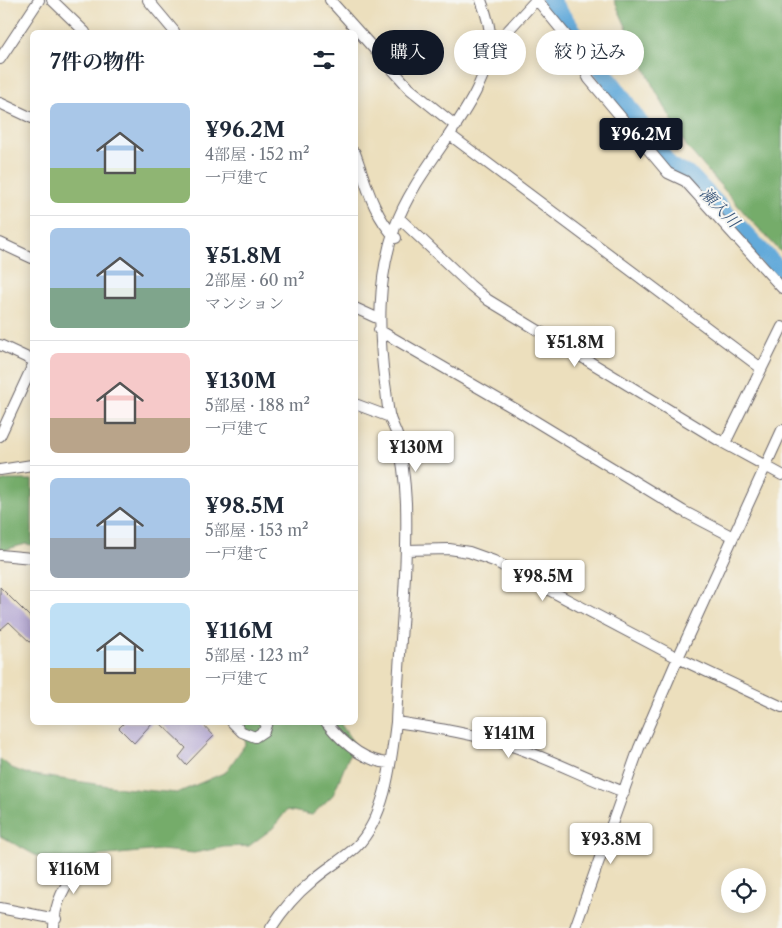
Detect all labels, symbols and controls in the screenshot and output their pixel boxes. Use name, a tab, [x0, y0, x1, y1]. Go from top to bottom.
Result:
chip: 購入	[372, 30, 444, 75]
chip: 賃貸	[454, 30, 526, 75]
chip: 絞り込み	[536, 30, 644, 75]
icon: filters	[310, 46, 338, 74]
text: 7件の物件	[50, 49, 145, 74]
text: ¥96.2M	[205, 117, 285, 142]
pin: ¥96.2M	[600, 118, 682, 160]
icon: home	[90, 123, 150, 183]
text: ¥96.2M	[611, 124, 671, 144]
text: 4部屋 · 152 m²	[205, 144, 310, 164]
text: 一戸建て	[205, 167, 269, 187]
water label: 瀬入川	[696, 183, 745, 233]
text: ¥51.8M	[205, 243, 281, 268]
icon: home	[90, 248, 150, 308]
text: 2部屋 · 60 m²	[205, 270, 304, 290]
text: マンション	[205, 293, 284, 313]
pin: ¥51.8M	[534, 326, 616, 368]
text: ¥51.8M	[546, 332, 604, 352]
text: ¥130M	[205, 368, 276, 393]
icon: home	[90, 373, 150, 433]
text: 5部屋 · 188 m²	[205, 395, 310, 415]
text: 一戸建て	[205, 418, 269, 438]
pin: ¥130M	[381, 430, 451, 473]
text: ¥130M	[389, 437, 443, 457]
text: ¥98.5M	[205, 493, 285, 518]
icon: home	[90, 498, 150, 558]
text: 5部屋 · 153 m²	[205, 520, 309, 540]
text: 一戸建て	[205, 543, 269, 563]
pin: ¥98.5M	[502, 560, 584, 602]
text: ¥98.5M	[513, 566, 573, 586]
text: ¥116M	[205, 618, 273, 643]
icon: home	[90, 623, 150, 683]
text: 5部屋 · 123 m²	[205, 645, 309, 665]
text: 一戸建て	[205, 668, 269, 688]
pin: ¥141M	[474, 716, 544, 759]
text: ¥141M	[483, 723, 535, 743]
pin: ¥93.8M	[570, 822, 652, 865]
text: ¥93.8M	[581, 829, 641, 849]
pin: ¥116M	[39, 852, 109, 895]
text: ¥116M	[48, 859, 100, 879]
map controls	[721, 868, 766, 913]
button: locate	[721, 868, 766, 913]

